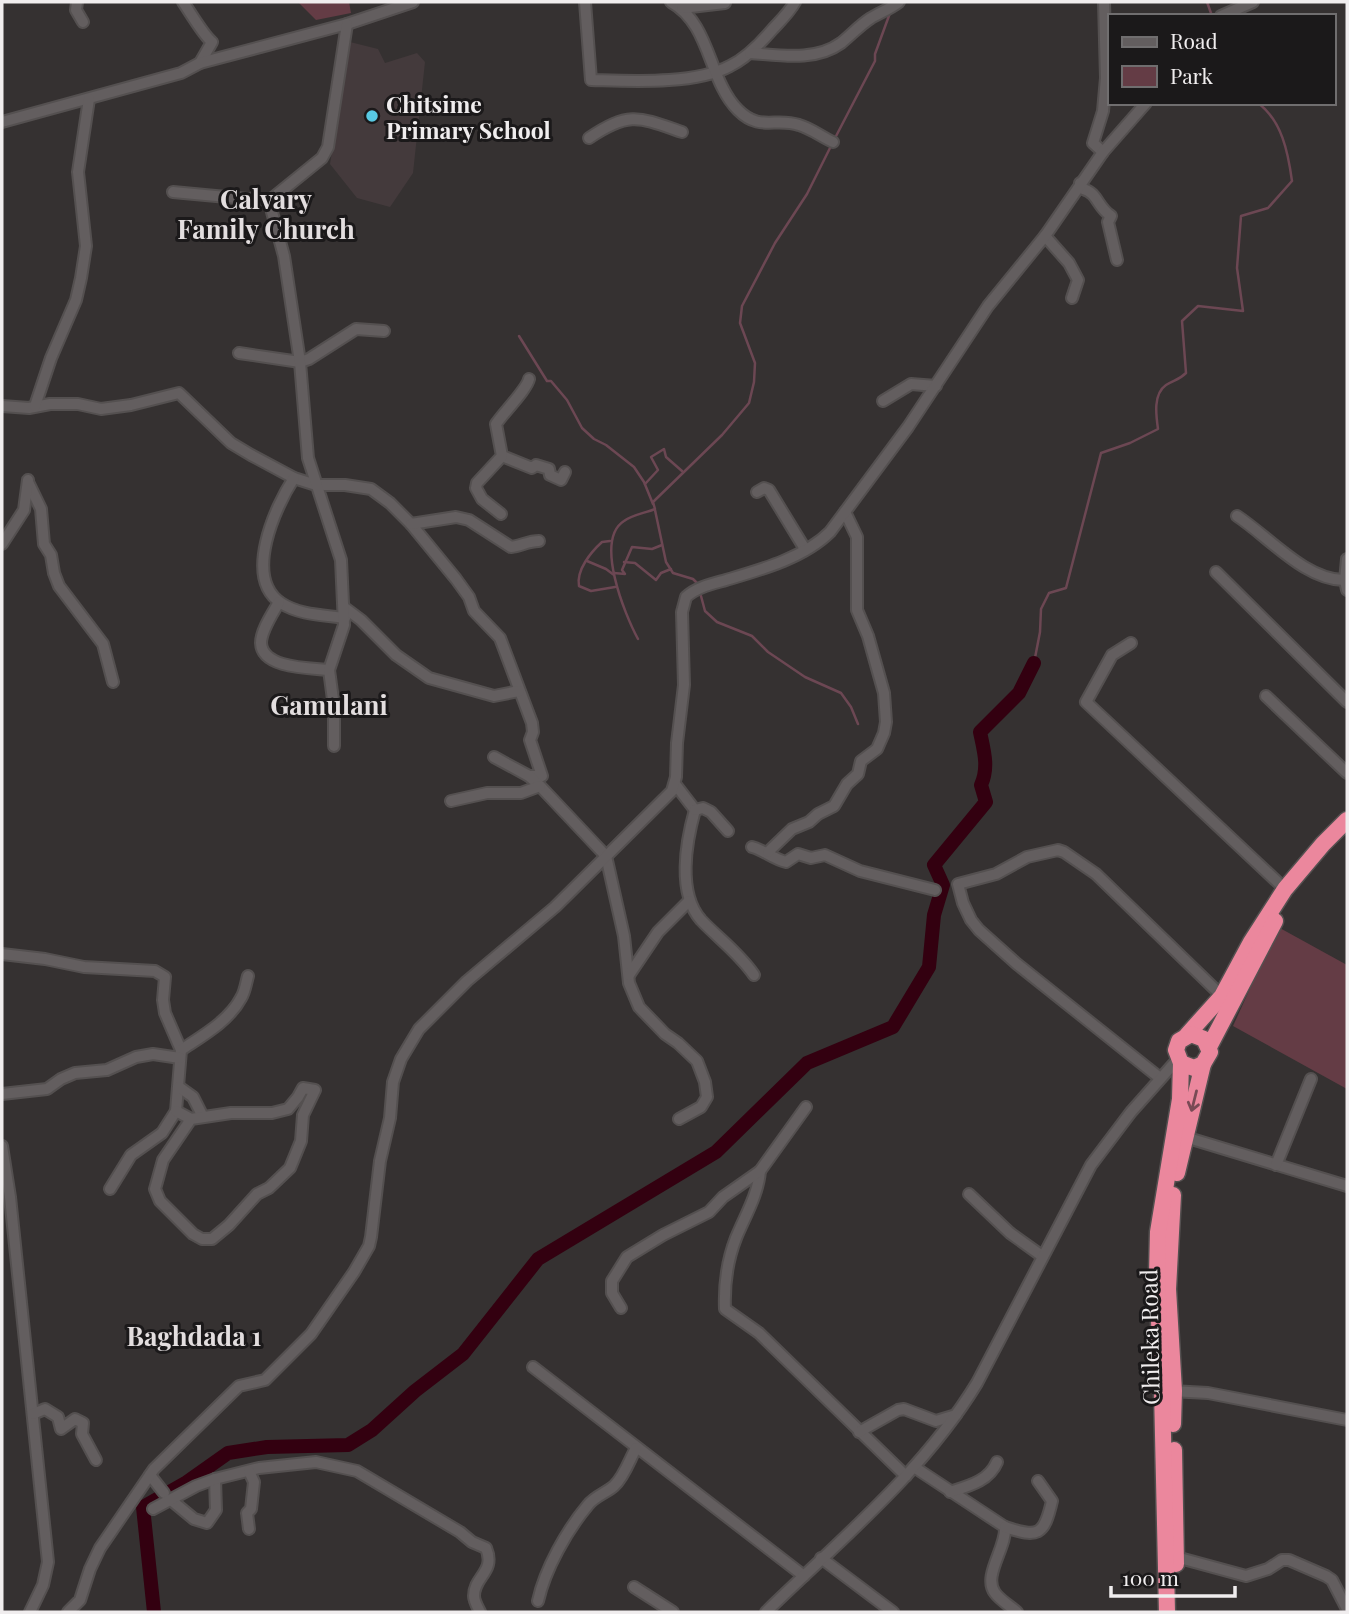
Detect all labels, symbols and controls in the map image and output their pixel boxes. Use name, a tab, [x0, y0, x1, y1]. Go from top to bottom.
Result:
legend	[1108, 14, 1335, 105]
text: Road	[1170, 26, 1218, 54]
text: Park	[1170, 61, 1214, 89]
place label: Chitsime Primary School	[386, 88, 551, 145]
marker: Chitsime Primary School	[364, 108, 380, 124]
district label: Calvary Family Church	[177, 181, 355, 246]
district label: Gamulani	[270, 687, 388, 722]
one-way arrow	[1187, 1089, 1200, 1111]
street label: Chileka Road	[1132, 1269, 1166, 1405]
district label: Baghdada 1	[126, 1318, 262, 1353]
scale bar	[1111, 1554, 1235, 1598]
text: 100 m	[1122, 1563, 1179, 1591]

